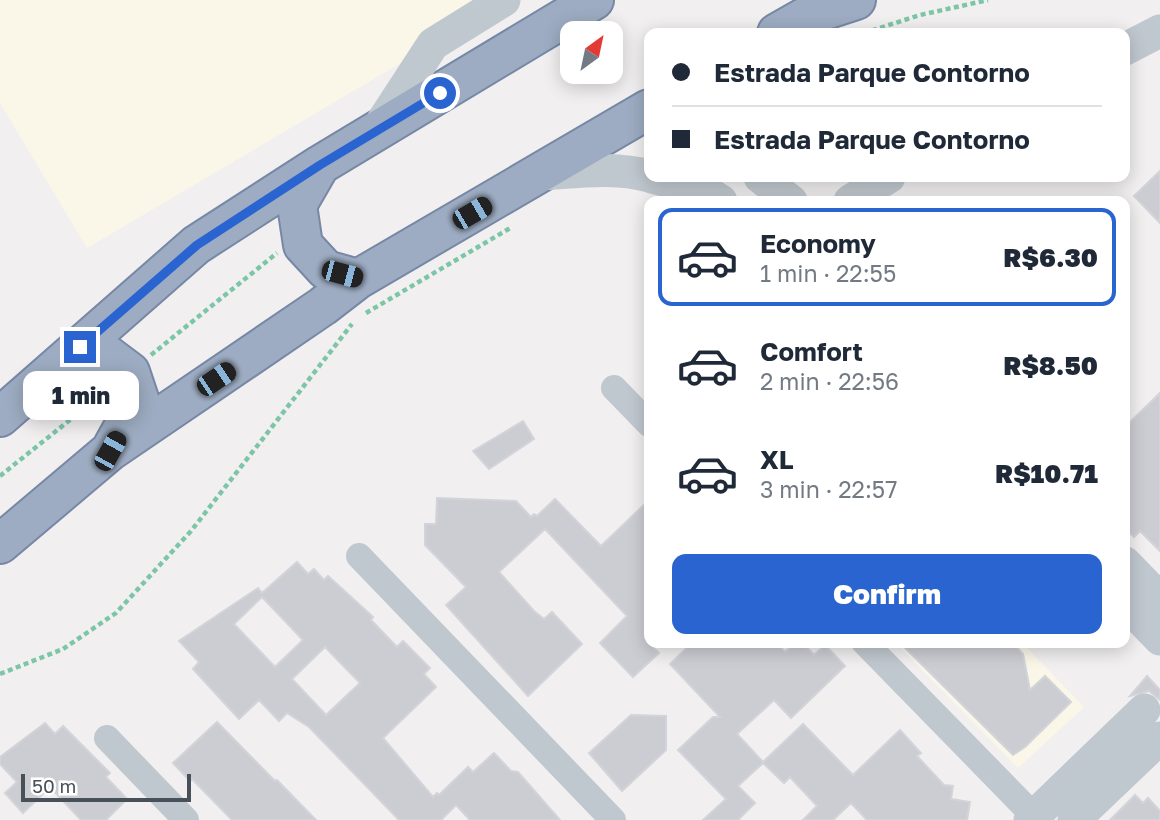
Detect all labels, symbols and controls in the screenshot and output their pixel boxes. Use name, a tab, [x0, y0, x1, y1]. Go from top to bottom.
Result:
north arrow	[560, 21, 623, 84]
map controls	[560, 21, 623, 84]
text: Estrada Parque Contorno	[714, 57, 1030, 88]
route start	[424, 77, 456, 109]
text: Estrada Parque Contorno	[714, 124, 1030, 155]
car	[449, 193, 496, 233]
icon: car	[676, 226, 739, 289]
text: Economy	[760, 228, 876, 259]
text: R$6.30	[1003, 242, 1098, 273]
car	[319, 258, 366, 290]
text: 1 min · 22:55	[760, 259, 896, 287]
route end	[64, 331, 96, 363]
icon: car	[676, 334, 739, 397]
text: Comfort	[760, 336, 863, 367]
text: R$8.50	[1003, 350, 1098, 381]
car	[193, 359, 240, 399]
text: 2 min · 22:56	[760, 367, 899, 395]
callout: 1 min	[22, 372, 138, 420]
text: 1 min	[52, 381, 110, 409]
car	[91, 428, 130, 474]
icon: car	[676, 442, 739, 505]
text: XL	[760, 444, 794, 475]
text: R$10.71	[995, 458, 1098, 489]
text: 3 min · 22:57	[760, 475, 897, 503]
button: Confirm	[672, 554, 1102, 634]
scale bar	[21, 771, 191, 803]
text: 50 m	[32, 774, 76, 797]

